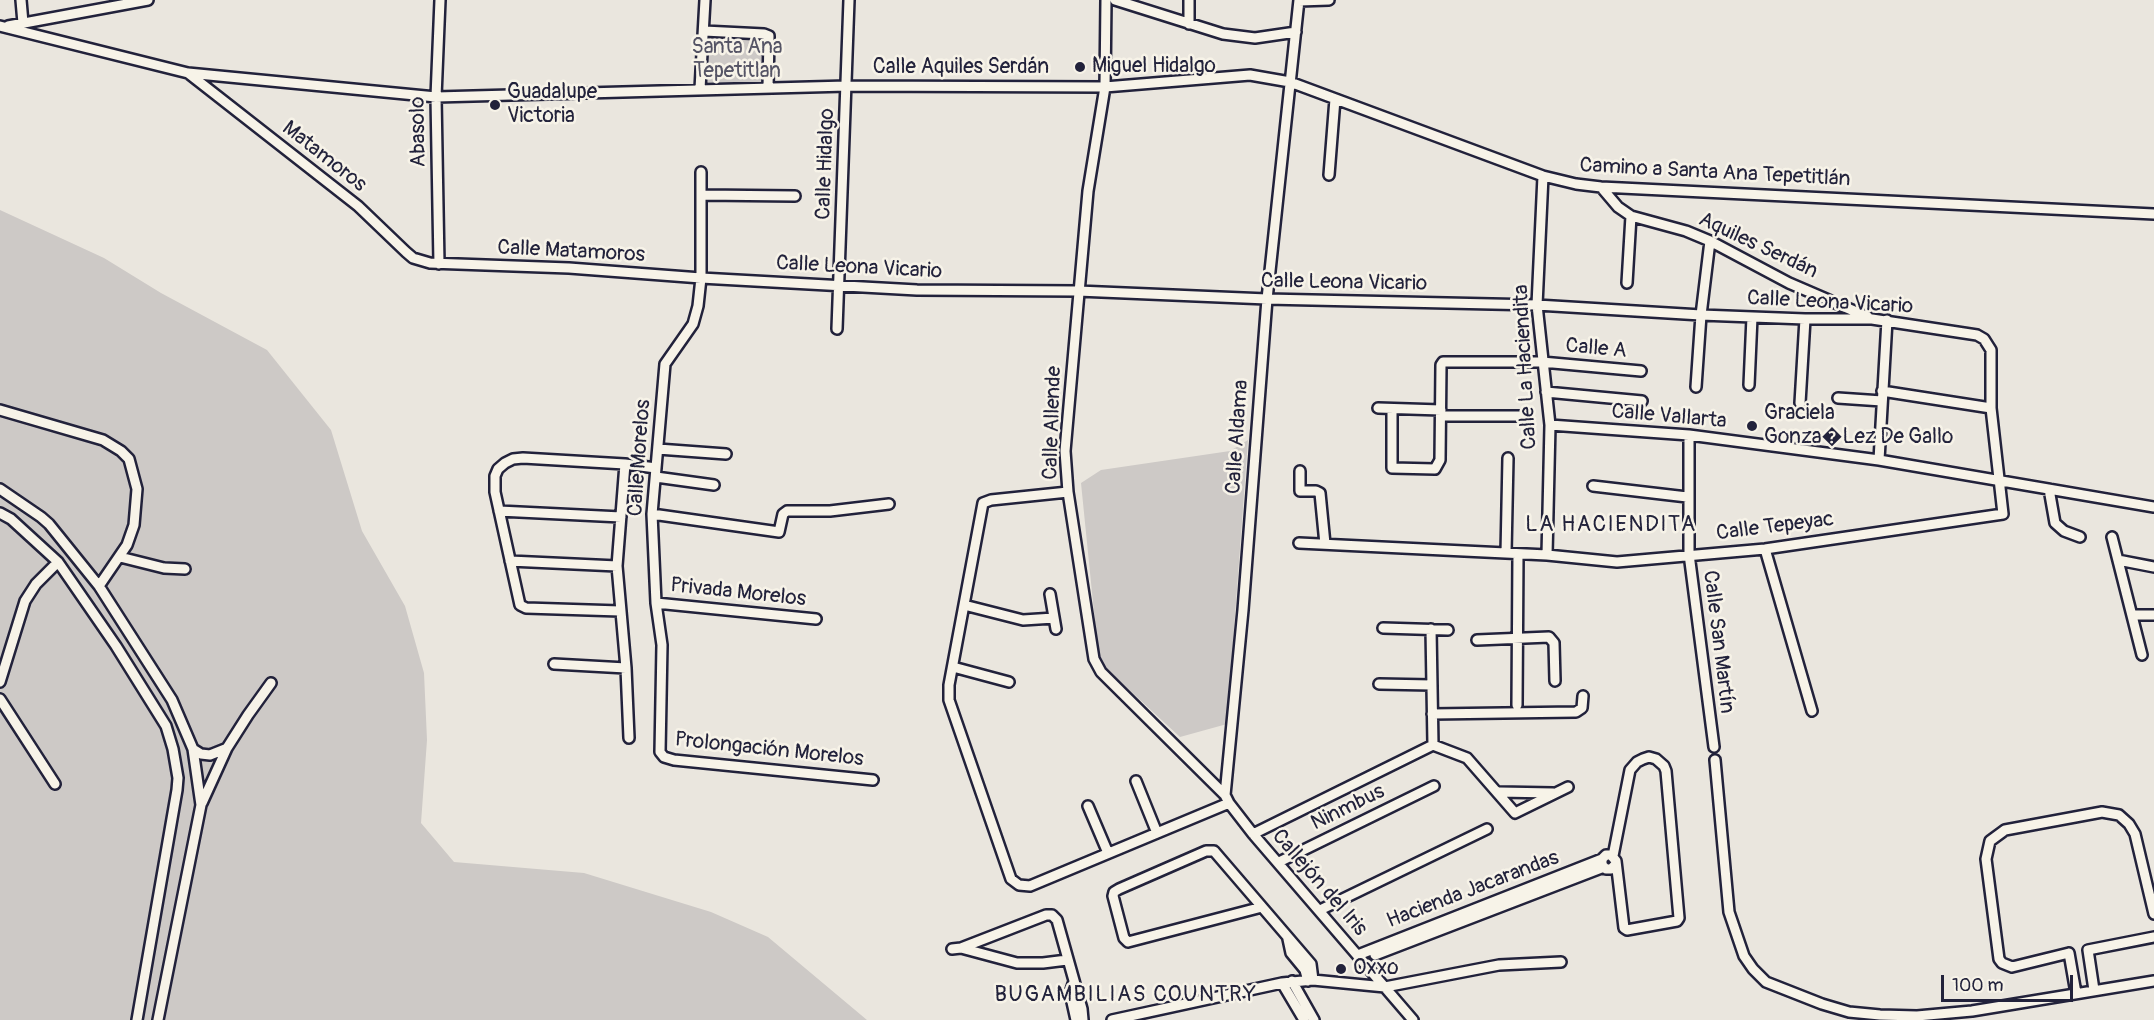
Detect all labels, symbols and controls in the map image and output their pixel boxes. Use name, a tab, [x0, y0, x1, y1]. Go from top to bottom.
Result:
park label: Santa Ana Tepetitlan	[691, 35, 783, 85]
place label: Miguel Hidalgo	[1092, 54, 1216, 80]
street label: Calle Aquiles Serdán	[873, 55, 1049, 81]
marker: Miguel Hidalgo	[1073, 60, 1087, 74]
place label: Guadalupe Victoria	[507, 80, 597, 130]
street label: Abasolo	[406, 96, 432, 168]
marker: Guadalupe Victoria	[488, 98, 502, 112]
street label: Calle Hidalgo	[811, 108, 841, 220]
street label: Matamoros	[277, 116, 371, 198]
street label: Camino a Santa Ana Tepetitlán	[1579, 153, 1851, 193]
street label: Aquiles Serdán	[1694, 207, 1822, 285]
street label: Calle Matamoros	[497, 236, 645, 268]
street label: Calle Leona Vicario	[775, 251, 943, 285]
street label: Calle Leona Vicario	[1261, 269, 1427, 297]
street label: Calle La Haciendita	[1509, 284, 1543, 450]
street label: Calle Leona Vicario	[1746, 286, 1914, 320]
street label: Calle A	[1564, 334, 1628, 364]
street label: Calle Allende	[1038, 366, 1068, 480]
street label: Calle Aldama	[1221, 379, 1255, 495]
street label: Calle Morelos	[623, 399, 657, 517]
street label: Calle Vallarta	[1610, 399, 1728, 435]
place label: Graciela Gonza�Lez De Gallo	[1764, 401, 1953, 451]
marker: Graciela Gonza�Lez De Gallo	[1745, 419, 1759, 433]
street label: Calle Tepeyac	[1715, 507, 1835, 547]
district label: LA HACIENDITA	[1525, 512, 1697, 538]
street label: Calle San Martín	[1697, 569, 1739, 715]
street label: Privada Morelos	[669, 573, 807, 613]
street label: Prolongación Morelos	[673, 728, 865, 772]
street label: Ninmbus	[1307, 779, 1389, 837]
street label: Callejón del Iris	[1266, 825, 1372, 941]
street label: Hacienda Jacarandas	[1383, 846, 1563, 934]
place label: Oxxo	[1353, 956, 1399, 982]
marker: Oxxo	[1334, 962, 1348, 976]
scale bar	[1944, 963, 2076, 1001]
text: 100 m	[1952, 974, 2004, 997]
district label: BUGAMBILIAS COUNTRY	[994, 982, 1258, 1008]

